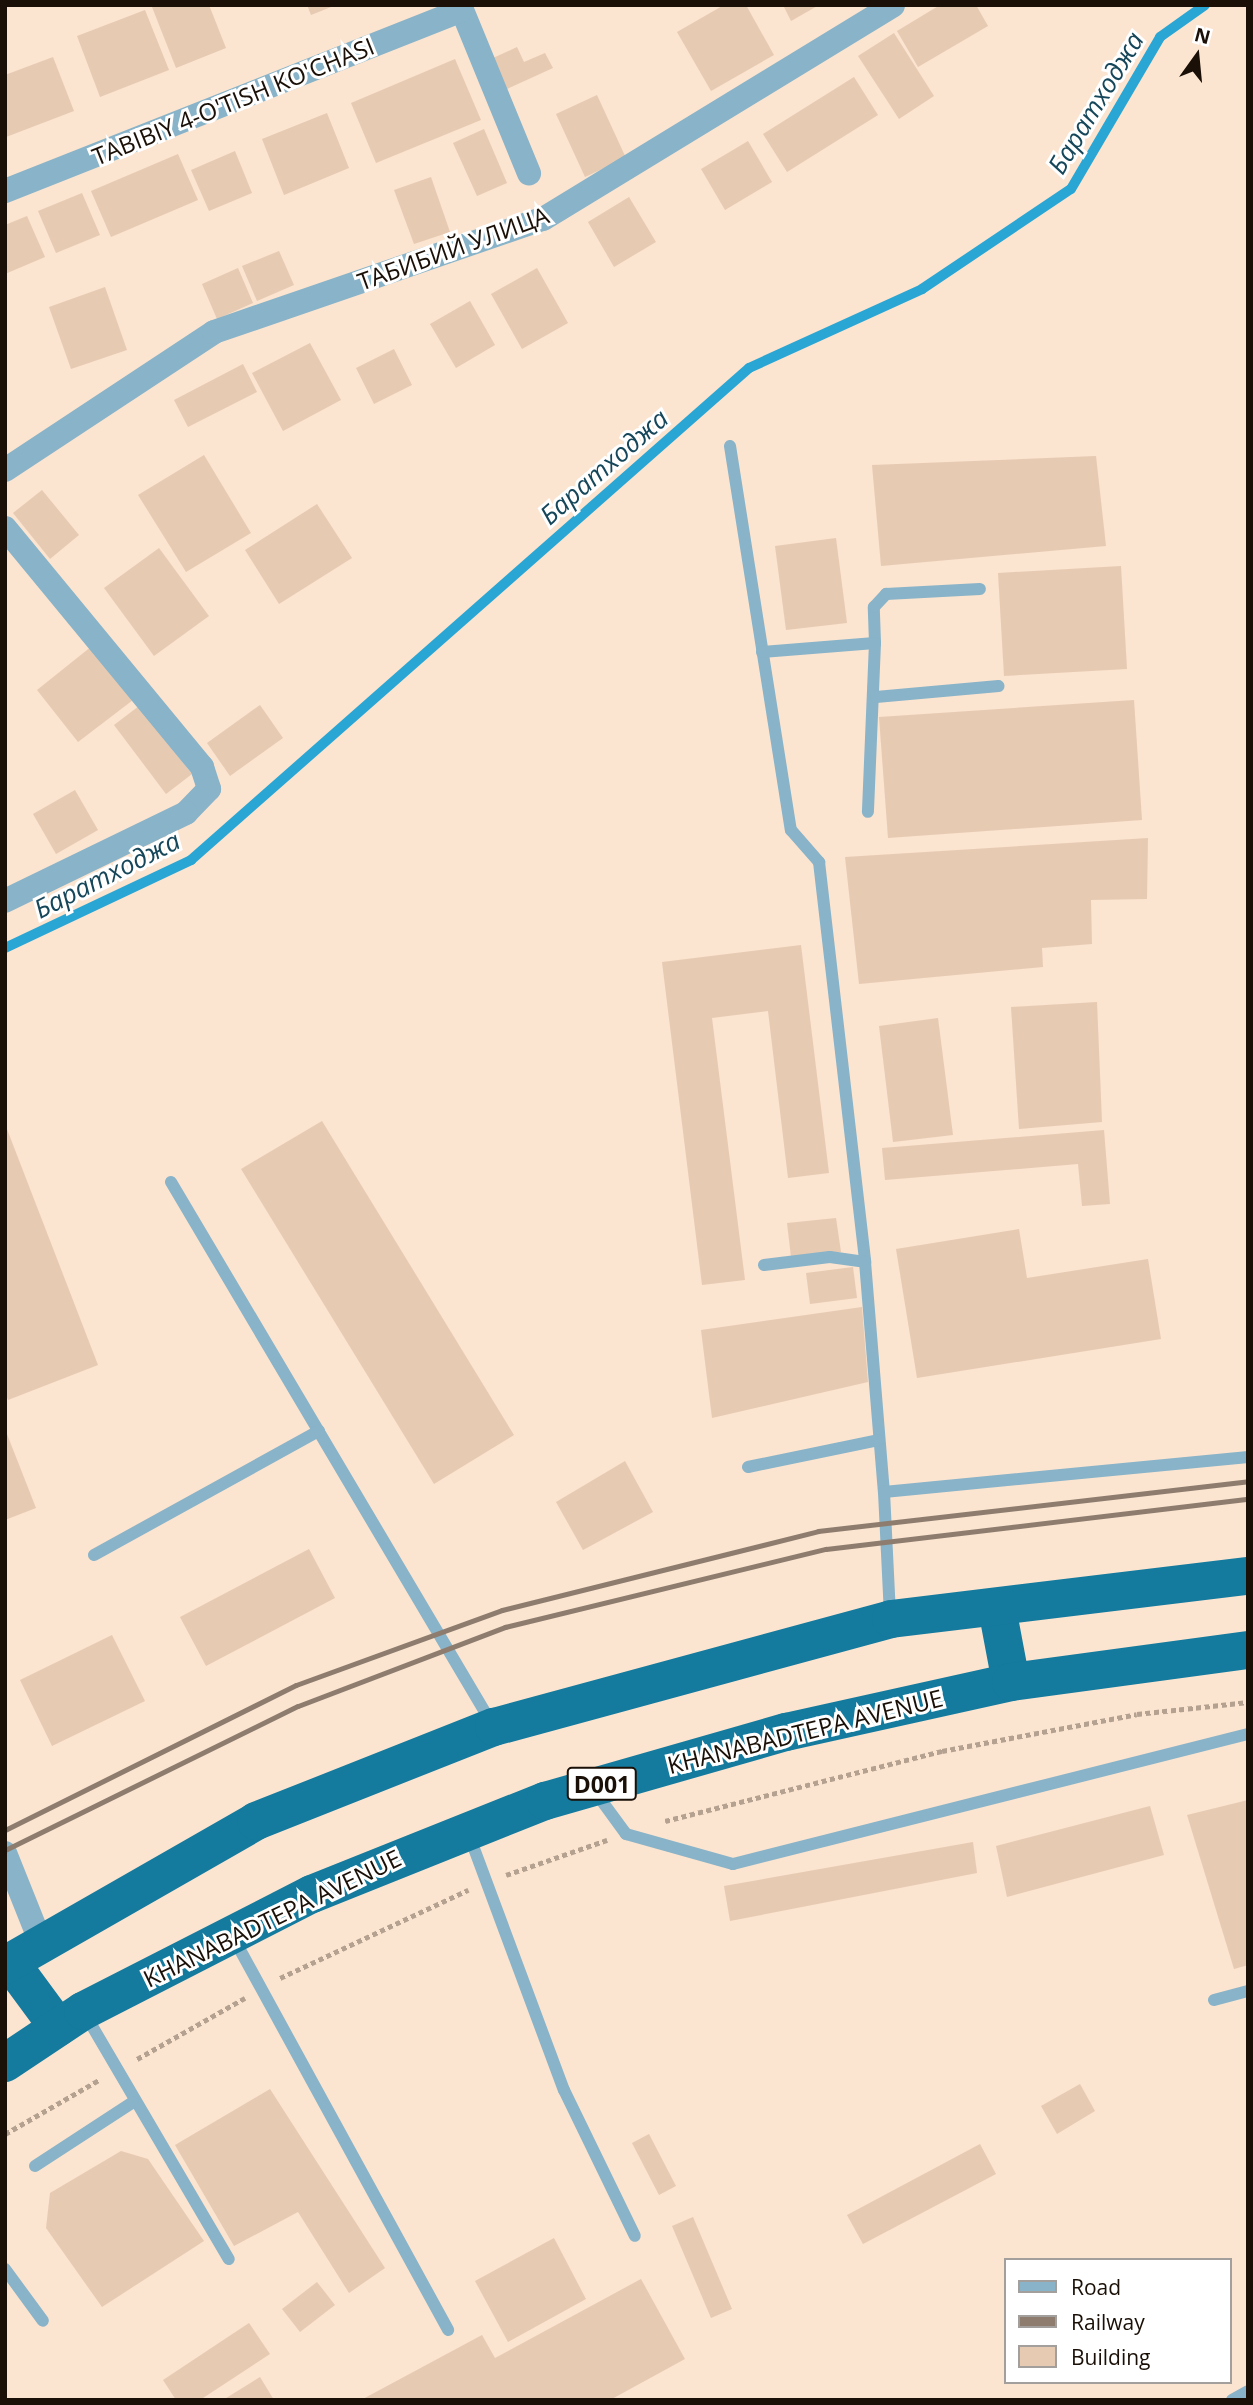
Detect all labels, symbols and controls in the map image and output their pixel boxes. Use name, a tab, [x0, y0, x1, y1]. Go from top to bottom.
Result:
north arrow	[1162, 21, 1232, 91]
text: N	[1192, 21, 1213, 50]
water label: Баратходжа	[1041, 26, 1151, 180]
street label: TABIBIY 4-O'TISH KO'CHASI	[88, 31, 378, 171]
street label: ТАБИБИЙ УЛИЦА	[353, 200, 553, 296]
water label: Баратходжа	[533, 403, 675, 531]
water label: Баратходжа	[29, 825, 185, 925]
street label: KHANABADTEPA AVENUE	[664, 1683, 946, 1779]
road number: D001	[565, 1764, 639, 1804]
street label: KHANABADTEPA AVENUE	[138, 1843, 406, 1993]
legend	[1004, 2258, 1232, 2384]
text: Road	[1071, 2273, 1121, 2301]
text: Railway	[1071, 2308, 1145, 2336]
text: Building	[1071, 2343, 1150, 2371]

